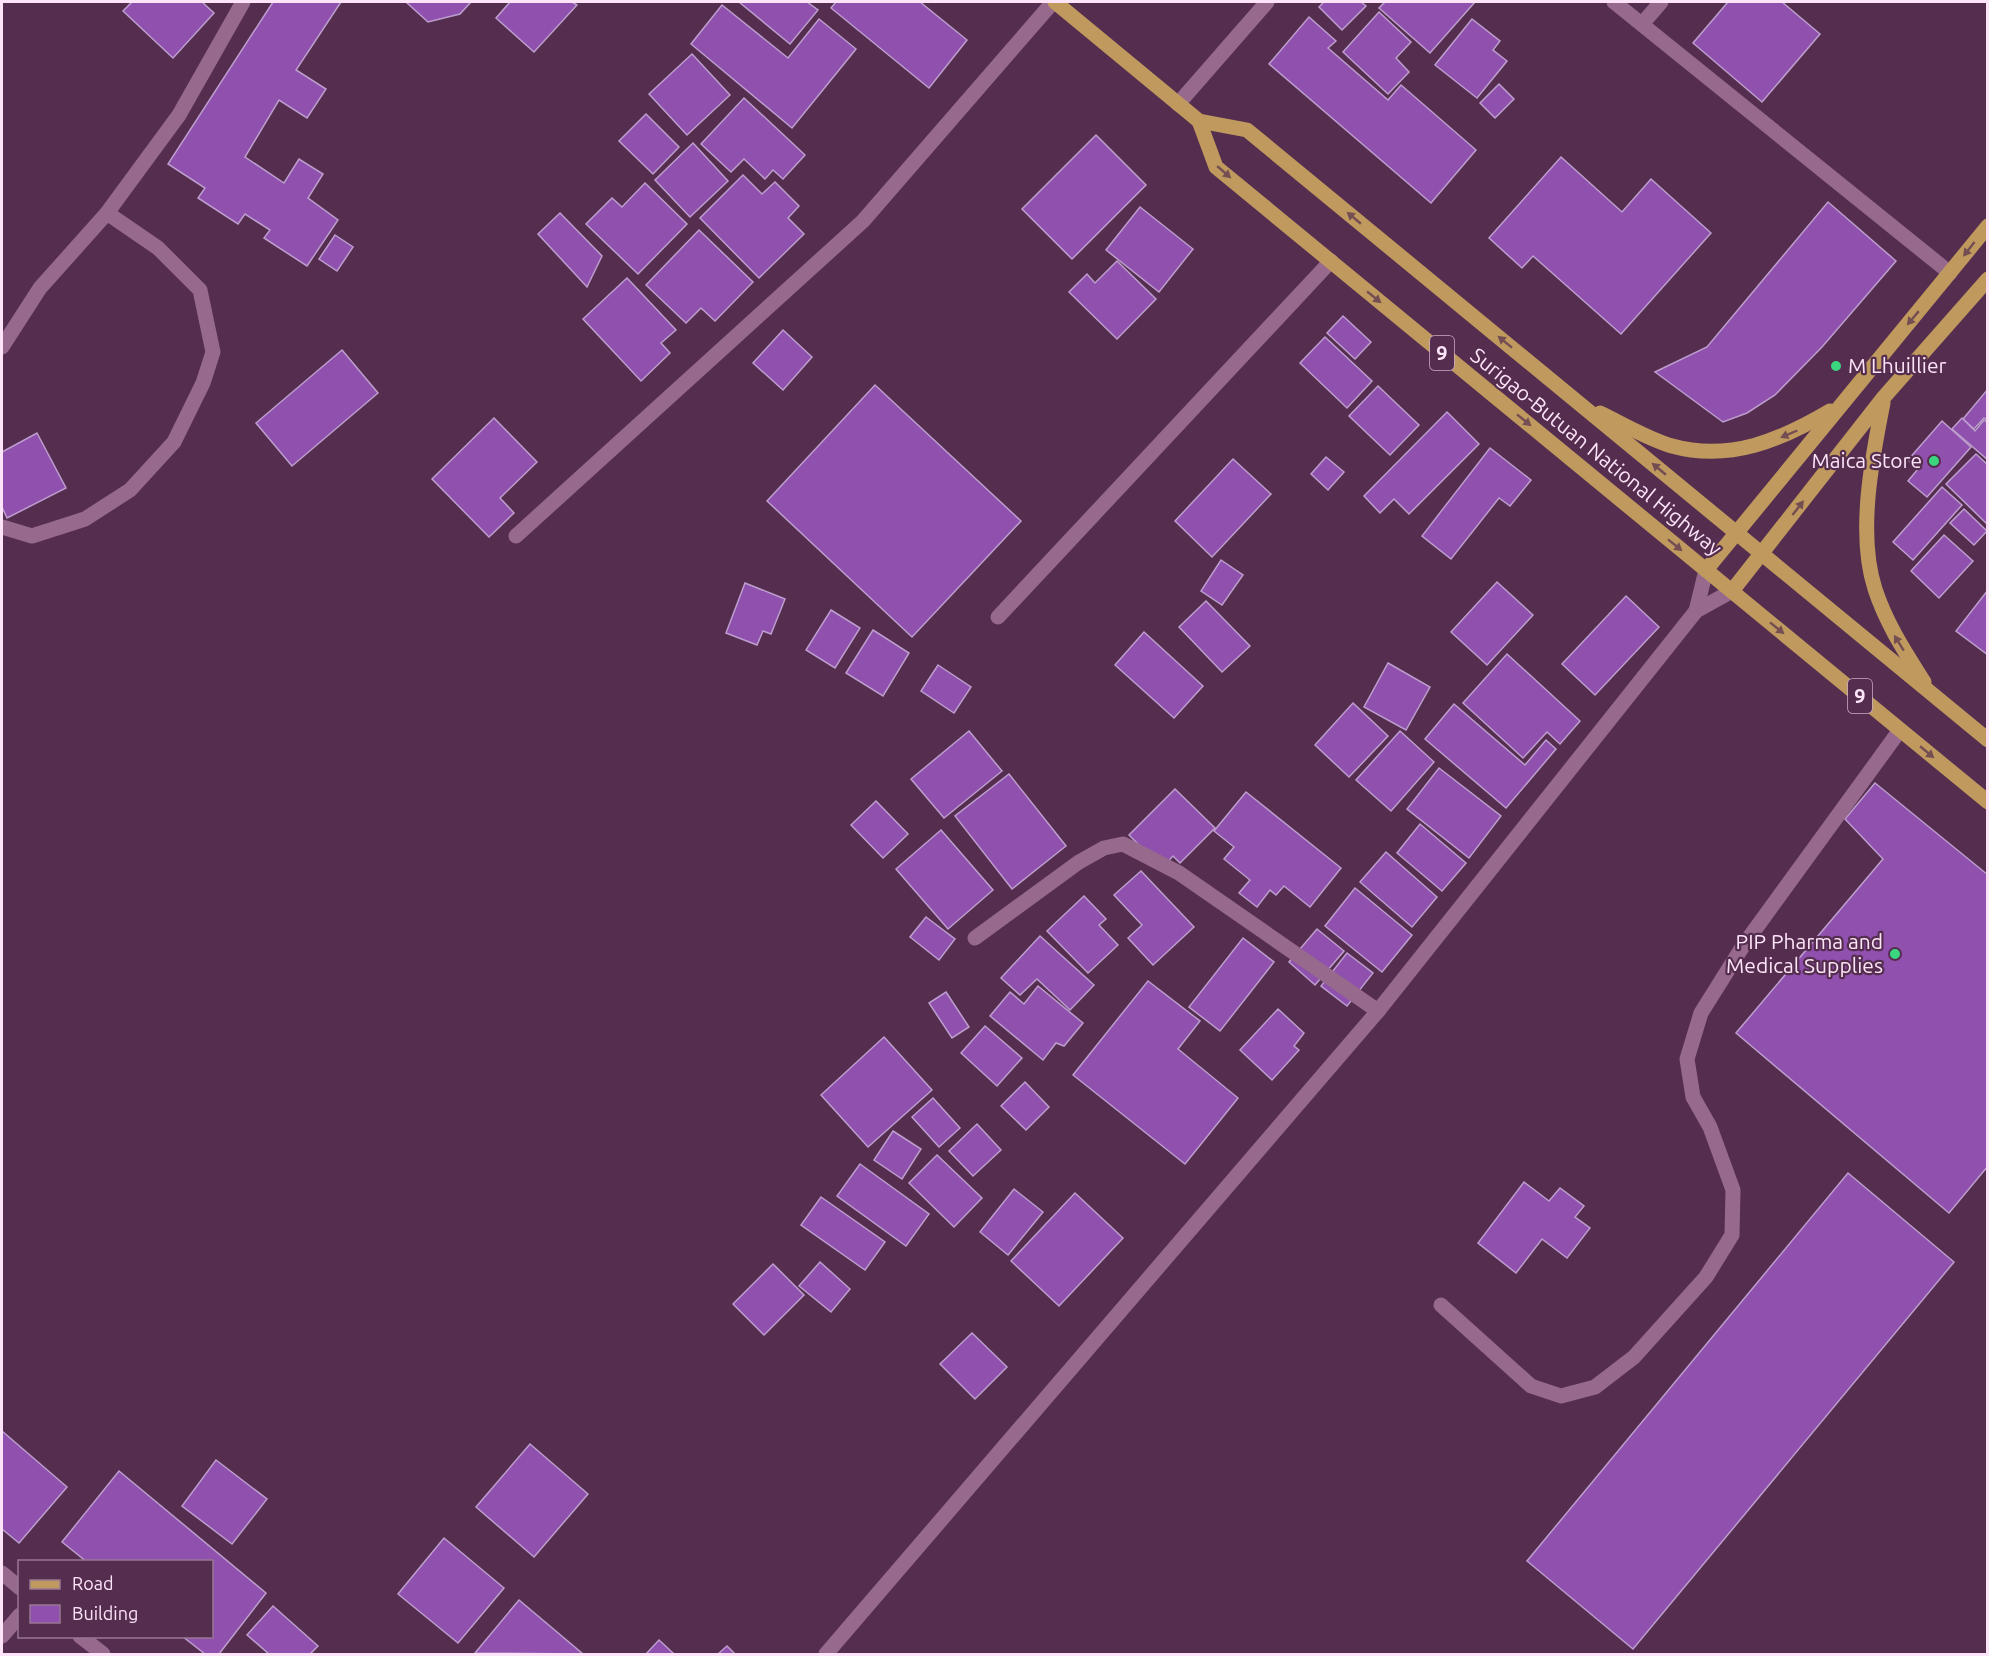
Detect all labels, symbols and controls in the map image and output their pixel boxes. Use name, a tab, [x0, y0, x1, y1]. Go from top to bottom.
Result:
one-way arrow	[1216, 165, 1231, 179]
one-way arrow	[1347, 212, 1362, 225]
one-way arrow	[1962, 241, 1975, 257]
one-way arrow	[1366, 290, 1382, 303]
one-way arrow	[1907, 310, 1920, 325]
road number: 9	[1430, 336, 1454, 370]
one-way arrow	[1497, 336, 1512, 348]
street label: Surigao-Butuan National Highway	[1466, 342, 1727, 560]
place label: M Lhuillier	[1848, 353, 1947, 377]
marker: M Lhuillier	[1829, 359, 1843, 373]
one-way arrow	[1516, 414, 1532, 427]
one-way arrow	[1780, 429, 1798, 439]
place label: Maica Store	[1812, 448, 1922, 472]
marker: Maica Store	[1927, 454, 1941, 468]
one-way arrow	[1652, 463, 1667, 476]
one-way arrow	[1792, 500, 1804, 515]
one-way arrow	[1667, 538, 1683, 551]
one-way arrow	[1769, 622, 1785, 635]
one-way arrow	[1894, 635, 1905, 651]
road number: 9	[1848, 679, 1872, 713]
one-way arrow	[1919, 746, 1935, 759]
place label: PIP Pharma and Medical Supplies	[1726, 929, 1883, 977]
marker: PIP Pharma and Medical Supplies	[1888, 947, 1902, 961]
legend	[18, 1560, 213, 1638]
text: Road	[72, 1573, 114, 1593]
text: Building	[72, 1603, 138, 1623]

